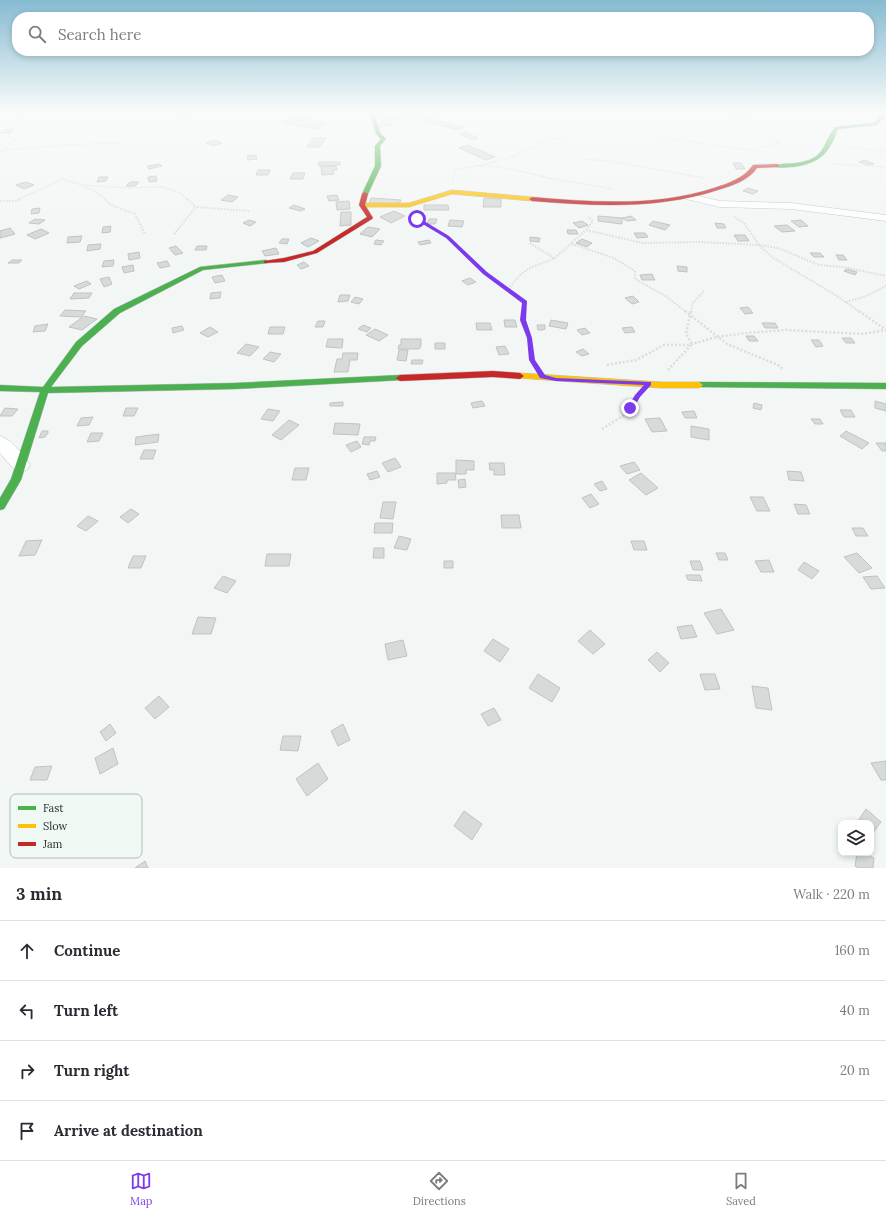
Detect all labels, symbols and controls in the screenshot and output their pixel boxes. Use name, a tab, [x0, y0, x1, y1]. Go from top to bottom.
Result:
search box	[12, 12, 874, 56]
icon: search	[26, 23, 48, 45]
text: Search here	[58, 25, 141, 44]
route start	[408, 210, 426, 228]
route end	[621, 399, 639, 417]
legend	[10, 794, 142, 858]
text: Fast	[43, 801, 64, 815]
text: Slow	[43, 819, 68, 833]
map controls	[838, 820, 874, 856]
button: layers	[838, 820, 874, 856]
text: Jam	[42, 837, 63, 851]
text: 3 min	[16, 883, 62, 905]
text: Walk · 220 m	[793, 886, 870, 903]
icon: ahead	[16, 940, 38, 962]
text: Continue	[54, 941, 120, 960]
text: 160 m	[835, 942, 870, 959]
icon: left	[16, 1000, 38, 1022]
text: Turn left	[54, 1001, 118, 1020]
text: 40 m	[840, 1002, 870, 1019]
icon: right	[16, 1060, 38, 1082]
text: Turn right	[54, 1061, 130, 1080]
text: 20 m	[840, 1062, 870, 1079]
icon: arrive	[16, 1120, 38, 1142]
text: Arrive at destination	[54, 1121, 203, 1140]
tab: Map	[130, 1170, 152, 1208]
tab: Directions	[413, 1170, 466, 1208]
tab: Saved	[726, 1170, 756, 1208]

